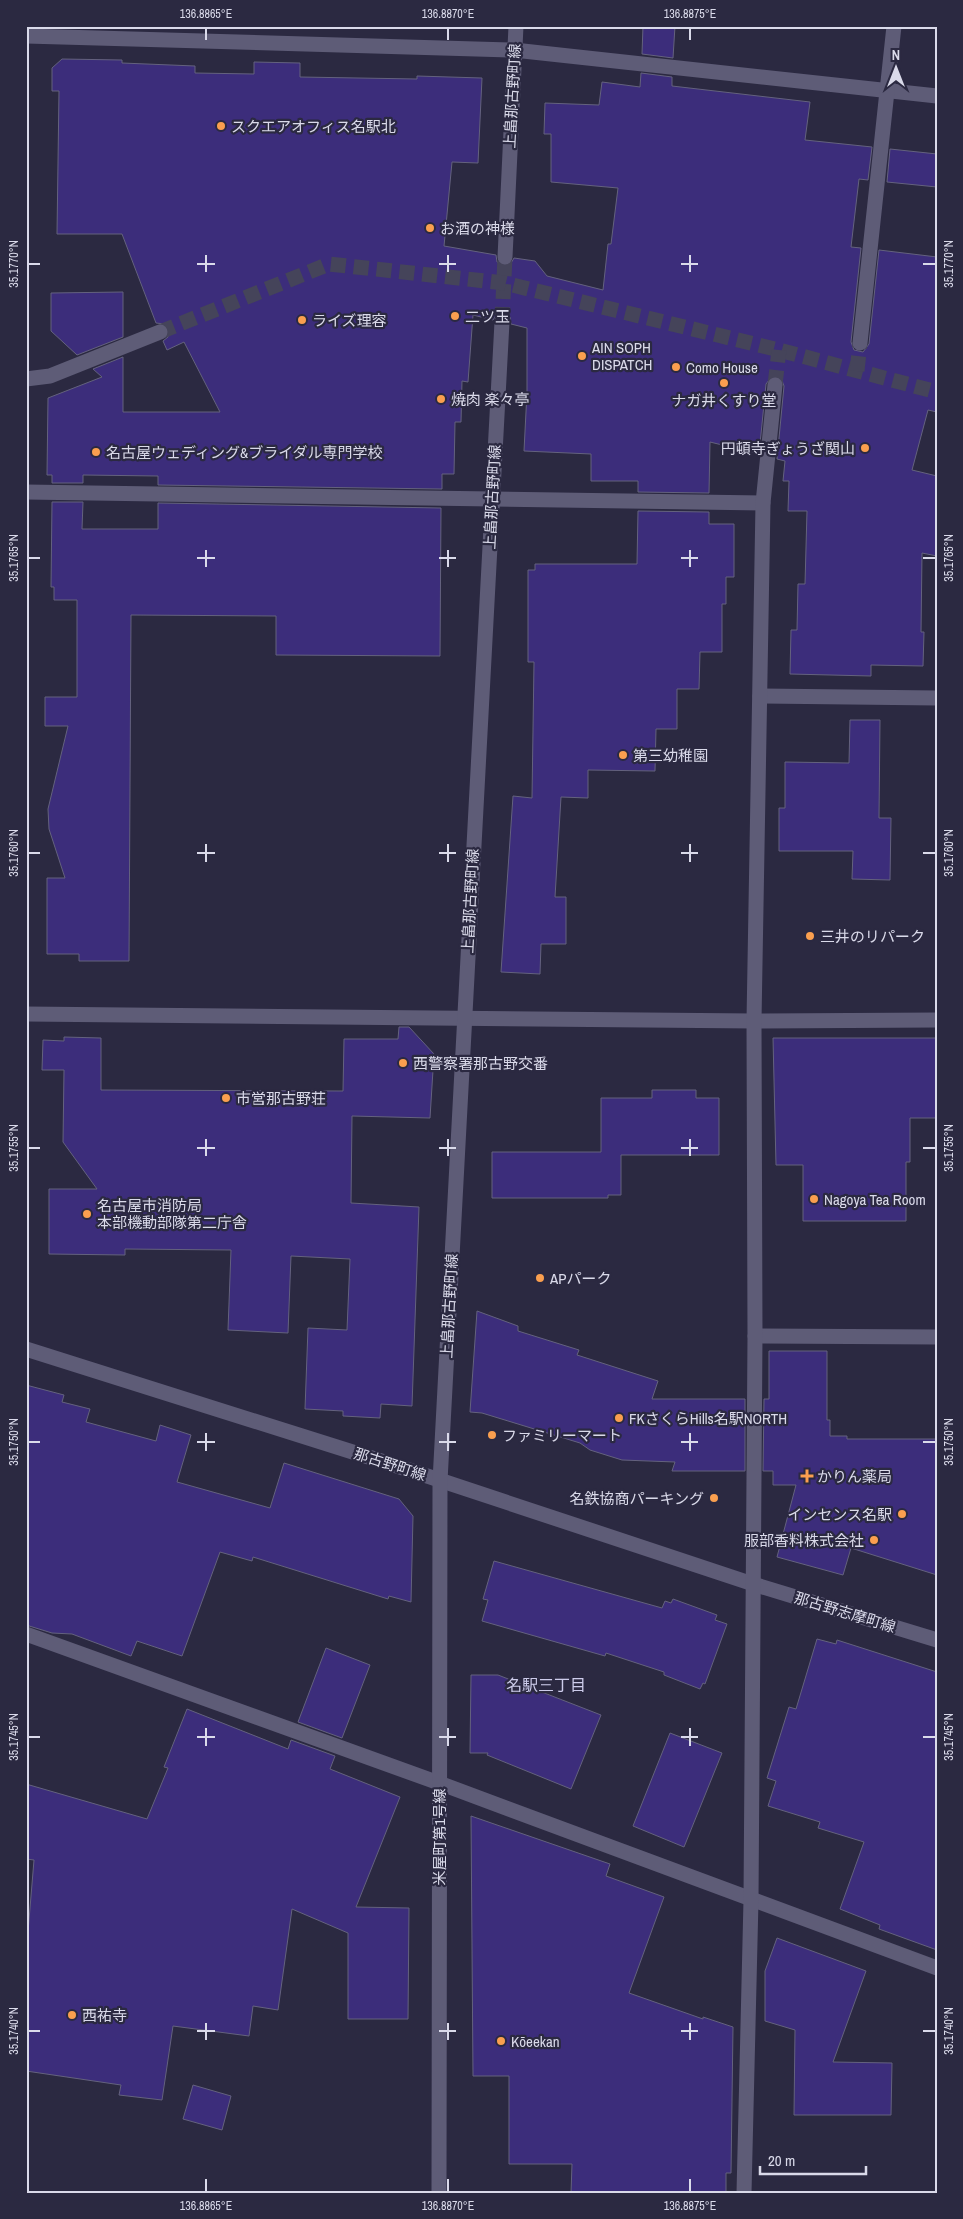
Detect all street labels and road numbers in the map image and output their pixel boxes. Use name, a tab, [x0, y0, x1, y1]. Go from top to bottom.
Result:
street label: 上畠那古野町線	[499, 43, 525, 149]
street label: 上畠那古野町線	[479, 444, 505, 550]
street label: 上畠那古野町線	[457, 848, 483, 954]
street label: 上畠那古野町線	[436, 1253, 462, 1359]
street label: 那古野町線	[351, 1442, 429, 1486]
street label: 那古野志摩町線	[792, 1587, 898, 1637]
street label: 米屋町第1号線	[429, 1789, 450, 1885]

